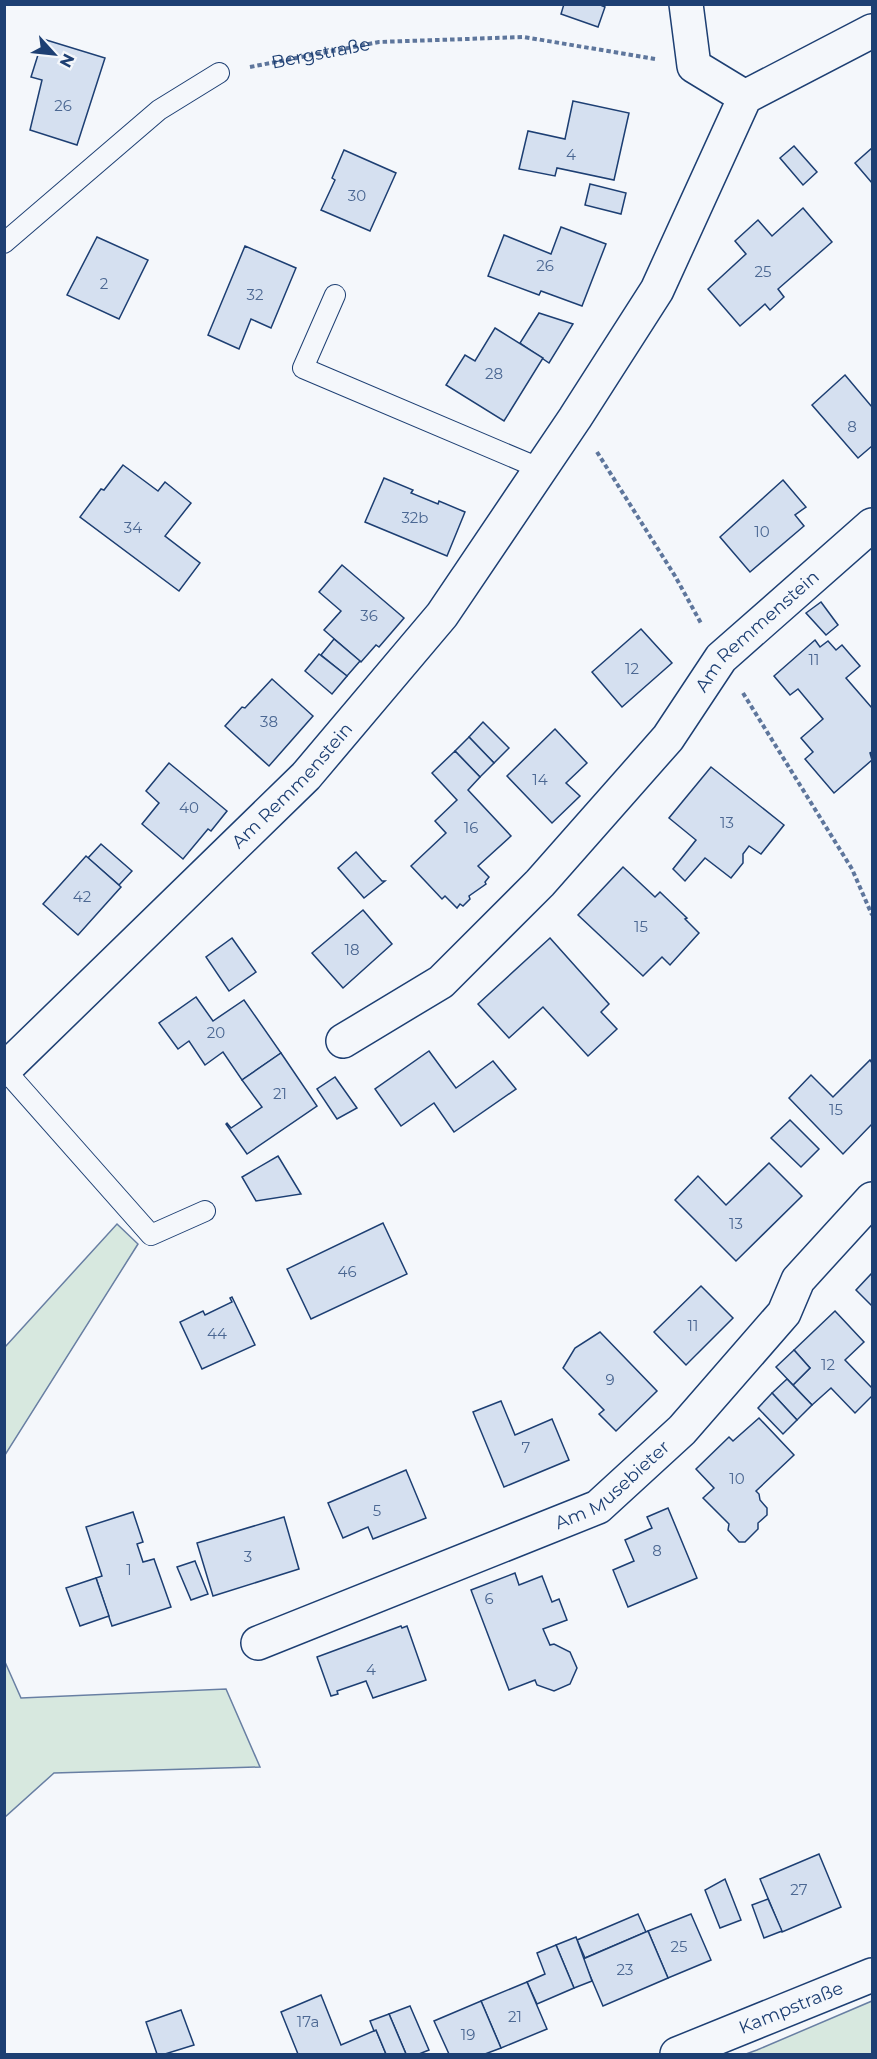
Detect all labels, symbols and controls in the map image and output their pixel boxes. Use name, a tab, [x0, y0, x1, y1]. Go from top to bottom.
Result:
north arrow	[24, 24, 84, 84]
street label: Bergstraße	[270, 33, 372, 74]
text: N	[56, 51, 78, 71]
house number: 26	[54, 96, 72, 115]
house number: 4	[566, 145, 576, 164]
house number: 30	[348, 186, 366, 205]
house number: 26	[536, 256, 554, 275]
house number: 25	[754, 262, 772, 281]
house number: 2	[100, 274, 108, 293]
house number: 32	[247, 285, 263, 304]
house number: 28	[485, 364, 503, 383]
house number: 8	[847, 417, 857, 436]
house number: 32b	[401, 508, 429, 527]
house number: 34	[124, 518, 142, 537]
house number: 10	[754, 522, 770, 541]
street label: Am Remmenstein	[691, 566, 824, 696]
house number: 36	[360, 606, 378, 625]
house number: 11	[809, 650, 819, 669]
house number: 12	[625, 659, 639, 678]
house number: 38	[260, 712, 278, 731]
street label: Am Remmenstein	[227, 718, 357, 853]
house number: 14	[532, 770, 548, 789]
house number: 40	[179, 798, 199, 817]
house number: 13	[720, 813, 734, 832]
house number: 16	[464, 818, 478, 837]
house number: 42	[73, 887, 91, 906]
house number: 15	[634, 917, 648, 936]
house number: 18	[345, 940, 360, 959]
house number: 20	[207, 1023, 225, 1042]
house number: 21	[273, 1084, 287, 1103]
house number: 15	[829, 1100, 843, 1119]
house number: 13	[729, 1214, 743, 1233]
house number: 46	[337, 1262, 357, 1281]
house number: 11	[688, 1316, 698, 1335]
house number: 44	[207, 1324, 227, 1343]
house number: 12	[821, 1355, 835, 1374]
house number: 9	[605, 1370, 615, 1389]
street label: Am Musebieter	[552, 1436, 674, 1534]
house number: 7	[522, 1438, 531, 1457]
house number: 10	[729, 1469, 745, 1488]
house number: 5	[373, 1501, 381, 1520]
house number: 8	[652, 1541, 662, 1560]
house number: 3	[244, 1547, 252, 1566]
house number: 1	[126, 1560, 132, 1579]
house number: 6	[484, 1589, 494, 1608]
house number: 4	[366, 1660, 376, 1679]
house number: 27	[790, 1880, 808, 1899]
house number: 25	[670, 1937, 688, 1956]
house number: 23	[617, 1960, 633, 1979]
street label: Kampstraße	[736, 1977, 847, 2039]
house number: 21	[508, 2007, 522, 2026]
house number: 17a	[297, 2012, 319, 2031]
house number: 19	[461, 2025, 475, 2044]

